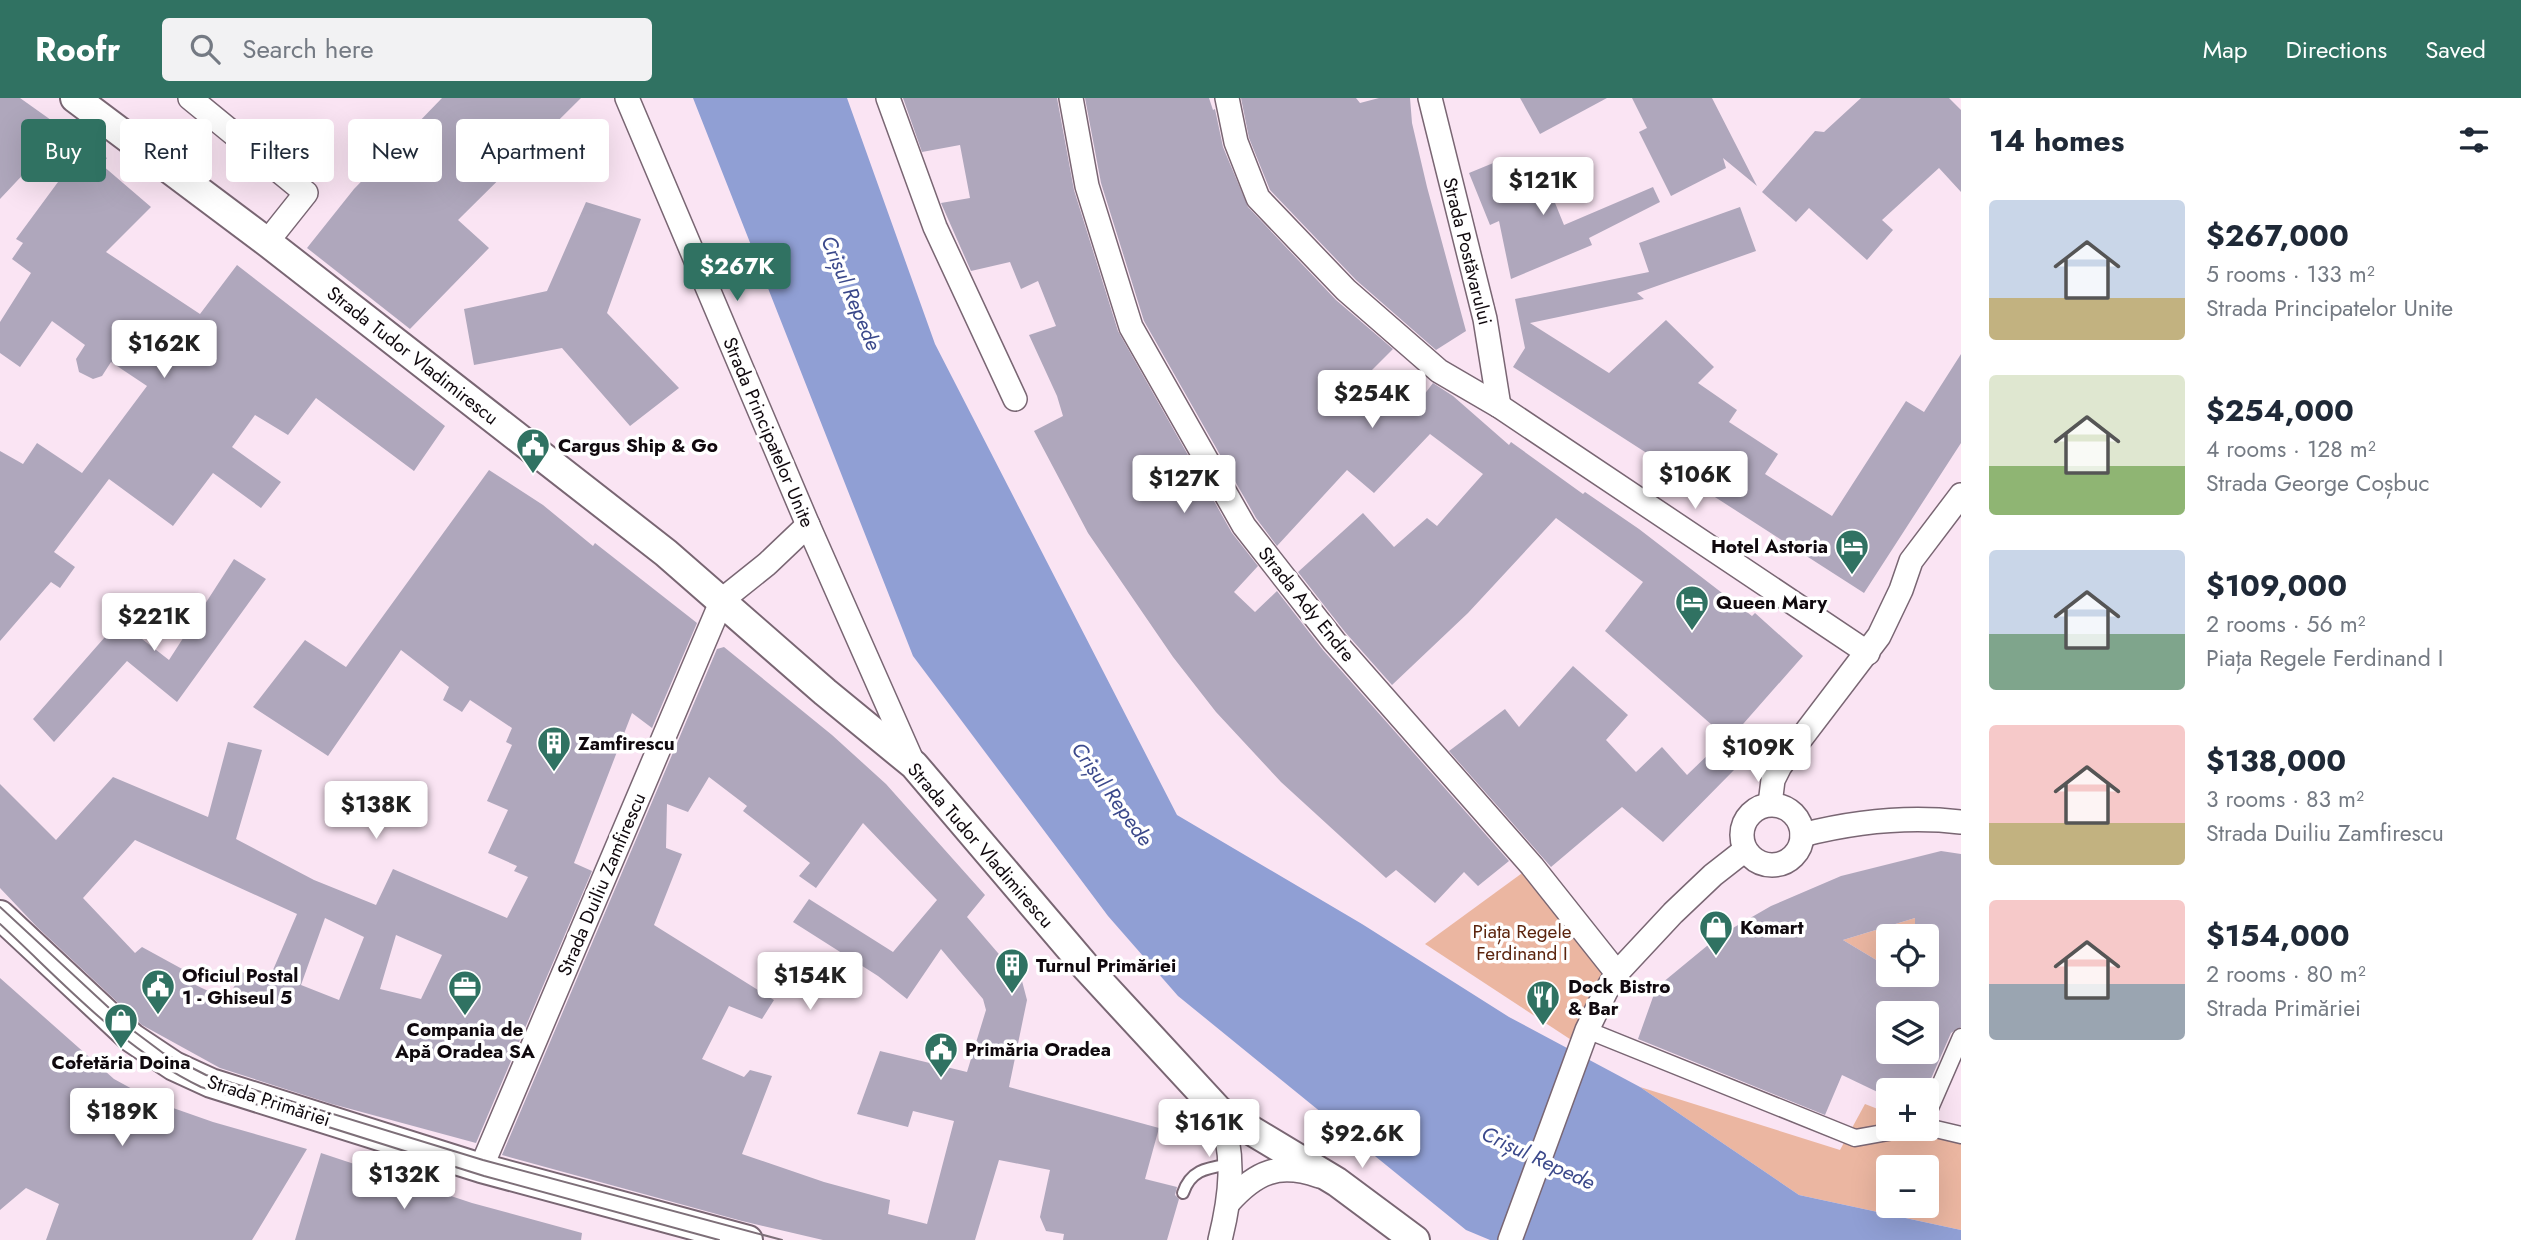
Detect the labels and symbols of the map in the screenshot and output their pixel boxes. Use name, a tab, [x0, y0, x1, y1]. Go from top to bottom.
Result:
pin: $121K	[1494, 158, 1592, 217]
street label: Strada Postăvarului	[1436, 175, 1499, 328]
water label: Crișul Repede	[813, 231, 889, 356]
pin: $267K	[688, 244, 786, 303]
street label: Strada Tudor Vladimirescu	[321, 280, 504, 431]
pin: $162K	[115, 320, 213, 380]
street label: Strada Principatelor Unite	[716, 333, 821, 532]
pin: $254K	[1323, 370, 1421, 430]
public building icon: Cargus Ship & Go	[514, 426, 552, 475]
place label: Cargus Ship & Go	[558, 432, 718, 459]
pin: $106K	[1646, 452, 1744, 511]
pin: $127K	[1135, 456, 1233, 515]
hotel icon: Hotel Astoria	[1833, 527, 1871, 576]
place label: Hotel Astoria	[1711, 533, 1828, 560]
street label: Strada Ady Endre	[1252, 541, 1362, 668]
hotel icon: Queen Mary	[1673, 583, 1711, 632]
place label: Queen Mary	[1716, 589, 1828, 616]
pin: $221K	[105, 594, 203, 653]
building icon: Zamfirescu	[535, 724, 573, 773]
pin: $109K	[1709, 724, 1807, 784]
place label: Zamfirescu	[578, 730, 675, 757]
water label: Crișul Repede	[1064, 736, 1160, 853]
street label: Strada Tudor Vladimirescu	[901, 757, 1060, 934]
pin: $138K	[327, 782, 425, 841]
street label: Strada Duiliu Zamfirescu	[551, 788, 652, 980]
shop icon: Komart	[1697, 908, 1735, 957]
place label: Komart	[1740, 914, 1804, 941]
park label: Piața Regele Ferdinand I	[1472, 918, 1572, 967]
building icon: Turnul Primăriei	[993, 946, 1031, 995]
place label: Turnul Primăriei	[1036, 952, 1176, 979]
pin: $154K	[761, 953, 859, 1012]
place label: Oficiul Postal 1 - Ghiseul 5	[182, 962, 298, 1011]
public building icon: Oficiul Postal 1 - Ghiseul 5	[139, 967, 177, 1016]
office icon: Compania de Apă Oradea SA	[446, 968, 484, 1017]
place label: Dock Bistro & Bar	[1568, 973, 1671, 1022]
restaurant icon: Dock Bistro & Bar	[1524, 978, 1562, 1027]
shop icon: Cofetăria Doina	[102, 1001, 140, 1050]
place label: Compania de Apă Oradea SA	[394, 1016, 535, 1065]
public building icon: Primăria Oradea	[922, 1030, 960, 1079]
place label: Primăria Oradea	[965, 1036, 1111, 1063]
place label: Cofetăria Doina	[52, 1049, 190, 1076]
street label: Strada Primăriei	[204, 1068, 334, 1133]
pin: $189K	[73, 1088, 171, 1148]
pin: $161K	[1160, 1100, 1258, 1159]
pin: $92.6K	[1305, 1110, 1419, 1170]
water label: Crișul Repede	[1476, 1119, 1600, 1198]
pin: $132K	[355, 1152, 453, 1211]

